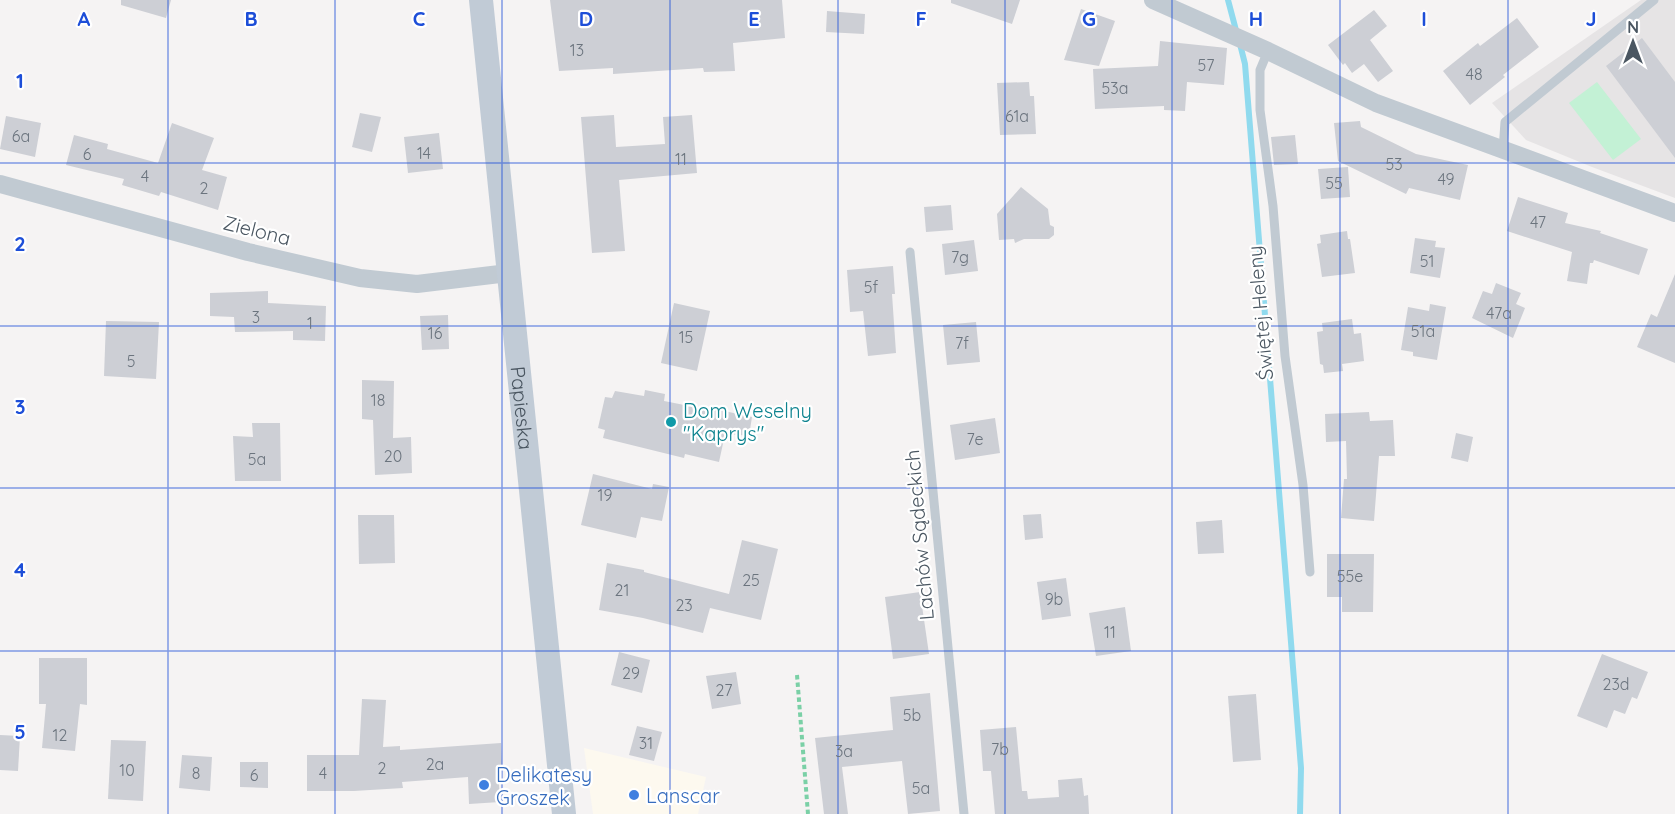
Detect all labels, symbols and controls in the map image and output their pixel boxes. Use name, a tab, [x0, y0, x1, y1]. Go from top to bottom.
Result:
text: A	[78, 6, 91, 31]
text: B	[244, 6, 258, 31]
text: C	[413, 6, 426, 31]
text: D	[579, 6, 593, 31]
text: E	[748, 6, 760, 31]
text: F	[915, 6, 927, 31]
text: G	[1082, 6, 1096, 31]
text: H	[1249, 6, 1263, 31]
text: I	[1421, 6, 1427, 31]
text: J	[1585, 6, 1597, 31]
north arrow	[1603, 12, 1663, 72]
text: N	[1627, 17, 1639, 37]
house number: 13	[570, 40, 584, 60]
house number: 57	[1198, 55, 1214, 75]
house number: 48	[1465, 64, 1483, 84]
text: 1	[16, 68, 24, 93]
house number: 53a	[1102, 78, 1128, 98]
house number: 61a	[1005, 106, 1029, 126]
house number: 6a	[12, 126, 30, 146]
house number: 14	[417, 143, 431, 163]
house number: 6	[83, 144, 92, 164]
house number: 11	[675, 149, 687, 169]
house number: 53	[1385, 154, 1403, 174]
house number: 4	[141, 166, 149, 186]
house number: 49	[1437, 169, 1455, 189]
house number: 55	[1325, 173, 1343, 193]
house number: 2	[200, 178, 209, 198]
street label: Zielona	[221, 210, 293, 250]
house number: 47	[1530, 212, 1546, 232]
text: 2	[14, 231, 26, 256]
street label: Świętej Heleny	[1242, 245, 1278, 381]
house number: 7g	[951, 247, 969, 267]
house number: 51	[1420, 251, 1434, 271]
house number: 5f	[864, 277, 878, 297]
house number: 47a	[1486, 303, 1512, 323]
house number: 3	[252, 307, 260, 327]
house number: 1	[307, 313, 313, 333]
house number: 51a	[1411, 321, 1435, 341]
house number: 16	[428, 323, 443, 343]
house number: 15	[679, 327, 693, 347]
house number: 7f	[955, 333, 969, 353]
house number: 5	[127, 351, 135, 371]
street label: Papieska	[506, 365, 539, 451]
house number: 18	[371, 390, 385, 410]
text: 3	[15, 394, 25, 419]
place label: Dom Weselny "Kaprys"	[683, 398, 812, 446]
marker: Dom Weselny "Kaprys"	[664, 415, 678, 429]
house number: 7e	[966, 429, 984, 449]
house number: 20	[384, 446, 402, 466]
house number: 5a	[248, 449, 266, 469]
street label: Lachów Sądeckich	[899, 449, 939, 621]
house number: 19	[598, 485, 612, 505]
text: 4	[14, 557, 26, 582]
house number: 55e	[1337, 566, 1363, 586]
house number: 25	[742, 570, 760, 590]
house number: 21	[615, 580, 629, 600]
house number: 9b	[1045, 589, 1063, 609]
house number: 23	[675, 595, 693, 615]
house number: 11	[1104, 622, 1116, 642]
house number: 29	[622, 663, 640, 683]
house number: 23d	[1603, 674, 1629, 694]
house number: 27	[716, 680, 732, 700]
house number: 5b	[903, 705, 921, 725]
text: 5	[14, 719, 26, 744]
house number: 12	[53, 725, 68, 745]
house number: 31	[639, 733, 653, 753]
house number: 7b	[991, 739, 1009, 759]
house number: 3a	[835, 741, 853, 761]
house number: 2a	[426, 754, 444, 774]
house number: 2	[378, 758, 387, 778]
house number: 10	[119, 760, 135, 780]
place label: Delikatesy Groszek	[496, 762, 592, 810]
house number: 8	[192, 763, 200, 783]
house number: 4	[319, 763, 327, 783]
house number: 6	[250, 765, 259, 785]
marker: Delikatesy Groszek	[477, 778, 491, 792]
house number: 5a	[912, 778, 930, 798]
place label: Lanscar	[646, 783, 720, 808]
marker: Lanscar	[627, 788, 641, 802]

